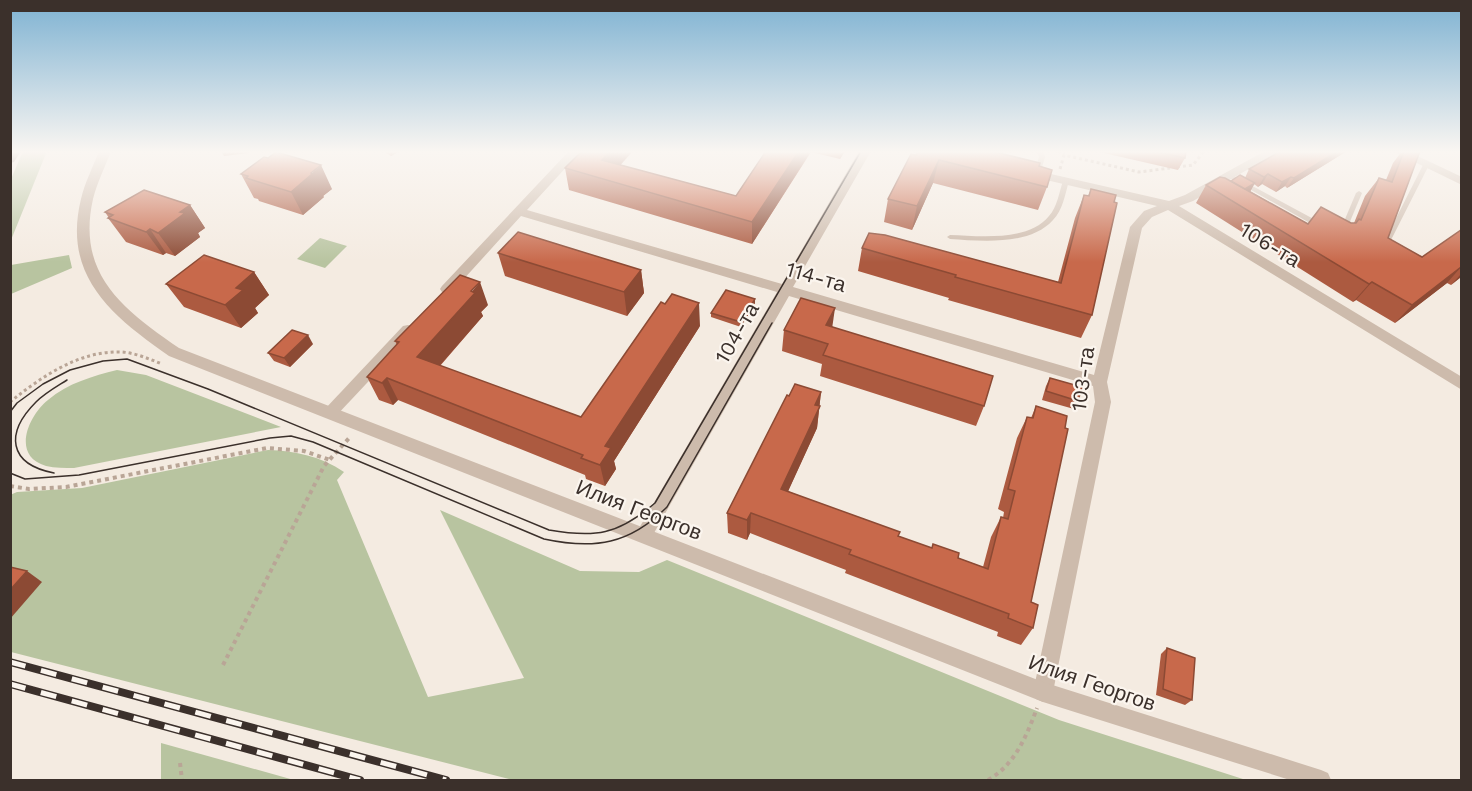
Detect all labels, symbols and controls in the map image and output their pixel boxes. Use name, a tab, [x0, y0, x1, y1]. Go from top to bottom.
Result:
street label: 106-та	[1236, 217, 1305, 272]
street label: 114-та	[783, 256, 849, 297]
street label: 104-та	[709, 298, 764, 368]
street label: 103-та	[1066, 345, 1099, 413]
street label: Илия Георгов	[573, 474, 706, 545]
street label: Илия Георгов	[1025, 649, 1159, 716]

